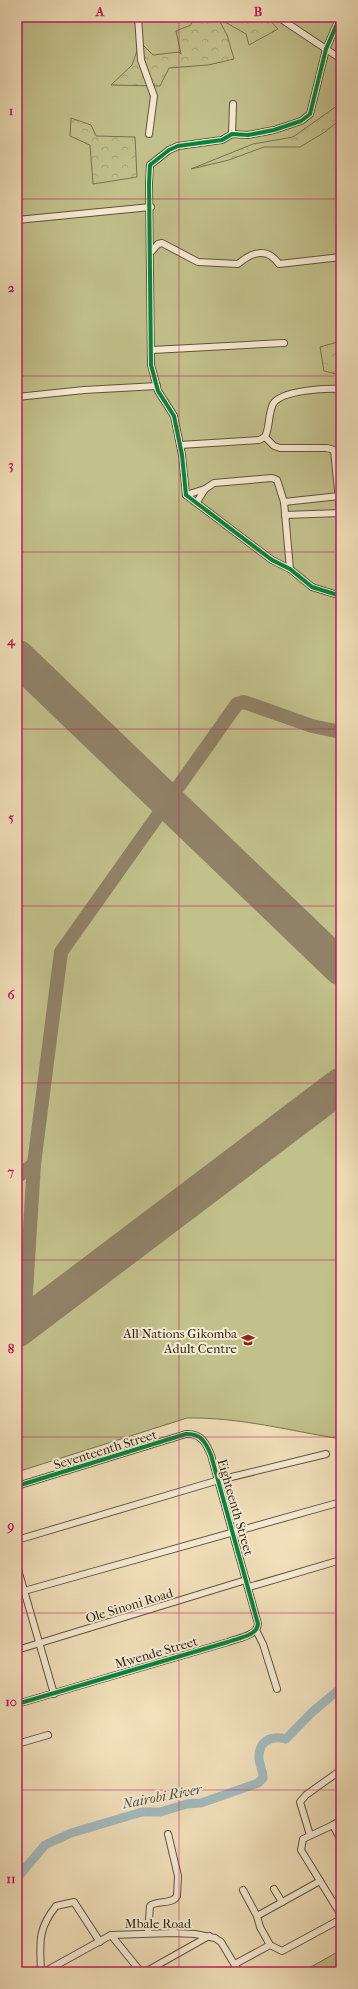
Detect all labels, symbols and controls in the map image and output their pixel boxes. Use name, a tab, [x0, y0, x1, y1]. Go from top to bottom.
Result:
text: A	[95, 4, 105, 19]
text: B	[254, 4, 263, 19]
text: 1	[9, 103, 14, 118]
text: 2	[8, 280, 15, 295]
text: 3	[8, 457, 14, 473]
text: 4	[6, 633, 16, 649]
text: 5	[8, 810, 14, 825]
text: 6	[7, 987, 15, 1002]
text: 7	[7, 1164, 15, 1179]
place label: All Nations Gikomba Adult Centre	[122, 1326, 238, 1356]
school or university icon: All Nations Gikomba Adult Centre	[240, 1332, 256, 1348]
text: 8	[8, 1341, 15, 1356]
street label: Seventeenth Street	[52, 1427, 159, 1472]
street label: Eighteenth Street	[215, 1457, 257, 1558]
text: 9	[7, 1518, 15, 1534]
street label: Ole Sinoni Road	[84, 1585, 176, 1626]
street label: Mwende Street	[113, 1633, 200, 1671]
text: 10	[5, 1694, 17, 1709]
water label: Nairobi River	[120, 1780, 205, 1813]
text: 11	[6, 1871, 16, 1886]
street label: Mbale Road	[125, 1916, 192, 1931]

